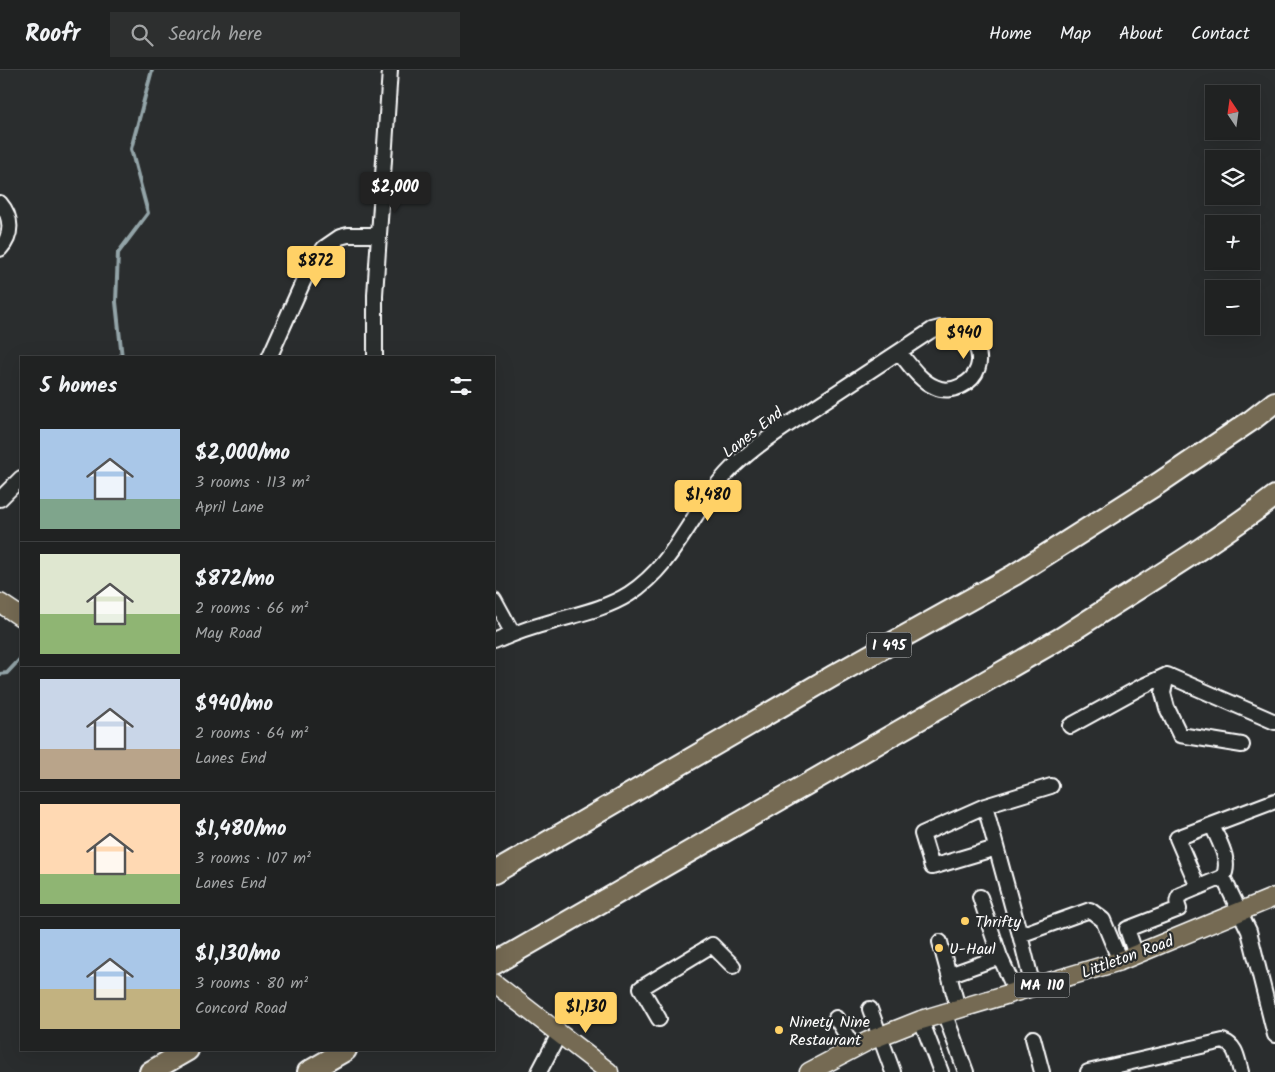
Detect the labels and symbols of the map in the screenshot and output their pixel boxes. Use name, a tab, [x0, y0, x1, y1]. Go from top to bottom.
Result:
north arrow	[1205, 85, 1260, 140]
pin: $2,000	[354, 172, 436, 214]
pin: $872	[286, 246, 346, 288]
pin: $940	[934, 318, 994, 360]
street label: Lanes End	[717, 401, 789, 465]
pin: $1,480	[667, 480, 749, 522]
road number: I 495	[866, 632, 912, 658]
place label: Thrifty	[975, 910, 1021, 935]
marker: Thrifty	[959, 915, 971, 927]
street label: Littleton Road	[1078, 929, 1178, 986]
place label: U-Haul	[949, 937, 996, 962]
marker: U-Haul	[933, 942, 945, 954]
road number: MA 110	[1014, 972, 1070, 998]
pin: $1,130	[545, 992, 627, 1034]
place label: Ninety Nine Restaurant	[789, 1010, 870, 1053]
marker: Ninety Nine Restaurant	[773, 1024, 785, 1036]

